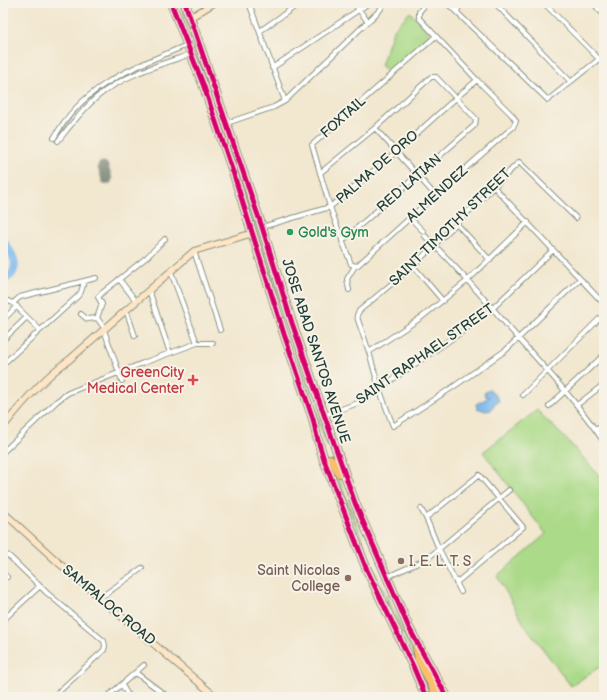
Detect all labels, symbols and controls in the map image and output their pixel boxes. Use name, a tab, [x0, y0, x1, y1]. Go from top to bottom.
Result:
street label: FOXTAIL	[317, 92, 369, 142]
street label: PALMA DE ORO	[332, 126, 422, 207]
street label: RED LATIAN	[373, 150, 445, 216]
street label: ALMENDEZ	[403, 162, 471, 226]
street label: SAINT TIMOTHY STREET	[386, 164, 515, 289]
place label: Gold's Gym	[298, 224, 369, 241]
marker: Gold's Gym	[285, 227, 295, 237]
street label: JOSE ABAD SANTOS AVENUE	[278, 257, 354, 445]
street label: SAINT RAPHAEL STREET	[353, 300, 498, 408]
place label: GreenCity Medical Center	[87, 364, 185, 397]
marker: GreenCity Medical Center	[187, 374, 199, 386]
place label: I. E. L. T. S	[409, 553, 471, 570]
marker: I. E. L. T. S	[396, 556, 406, 566]
street label: SAMPALOC ROAD	[59, 561, 159, 649]
place label: Saint Nicolas College	[257, 562, 340, 595]
marker: Saint Nicolas College	[343, 573, 353, 583]

